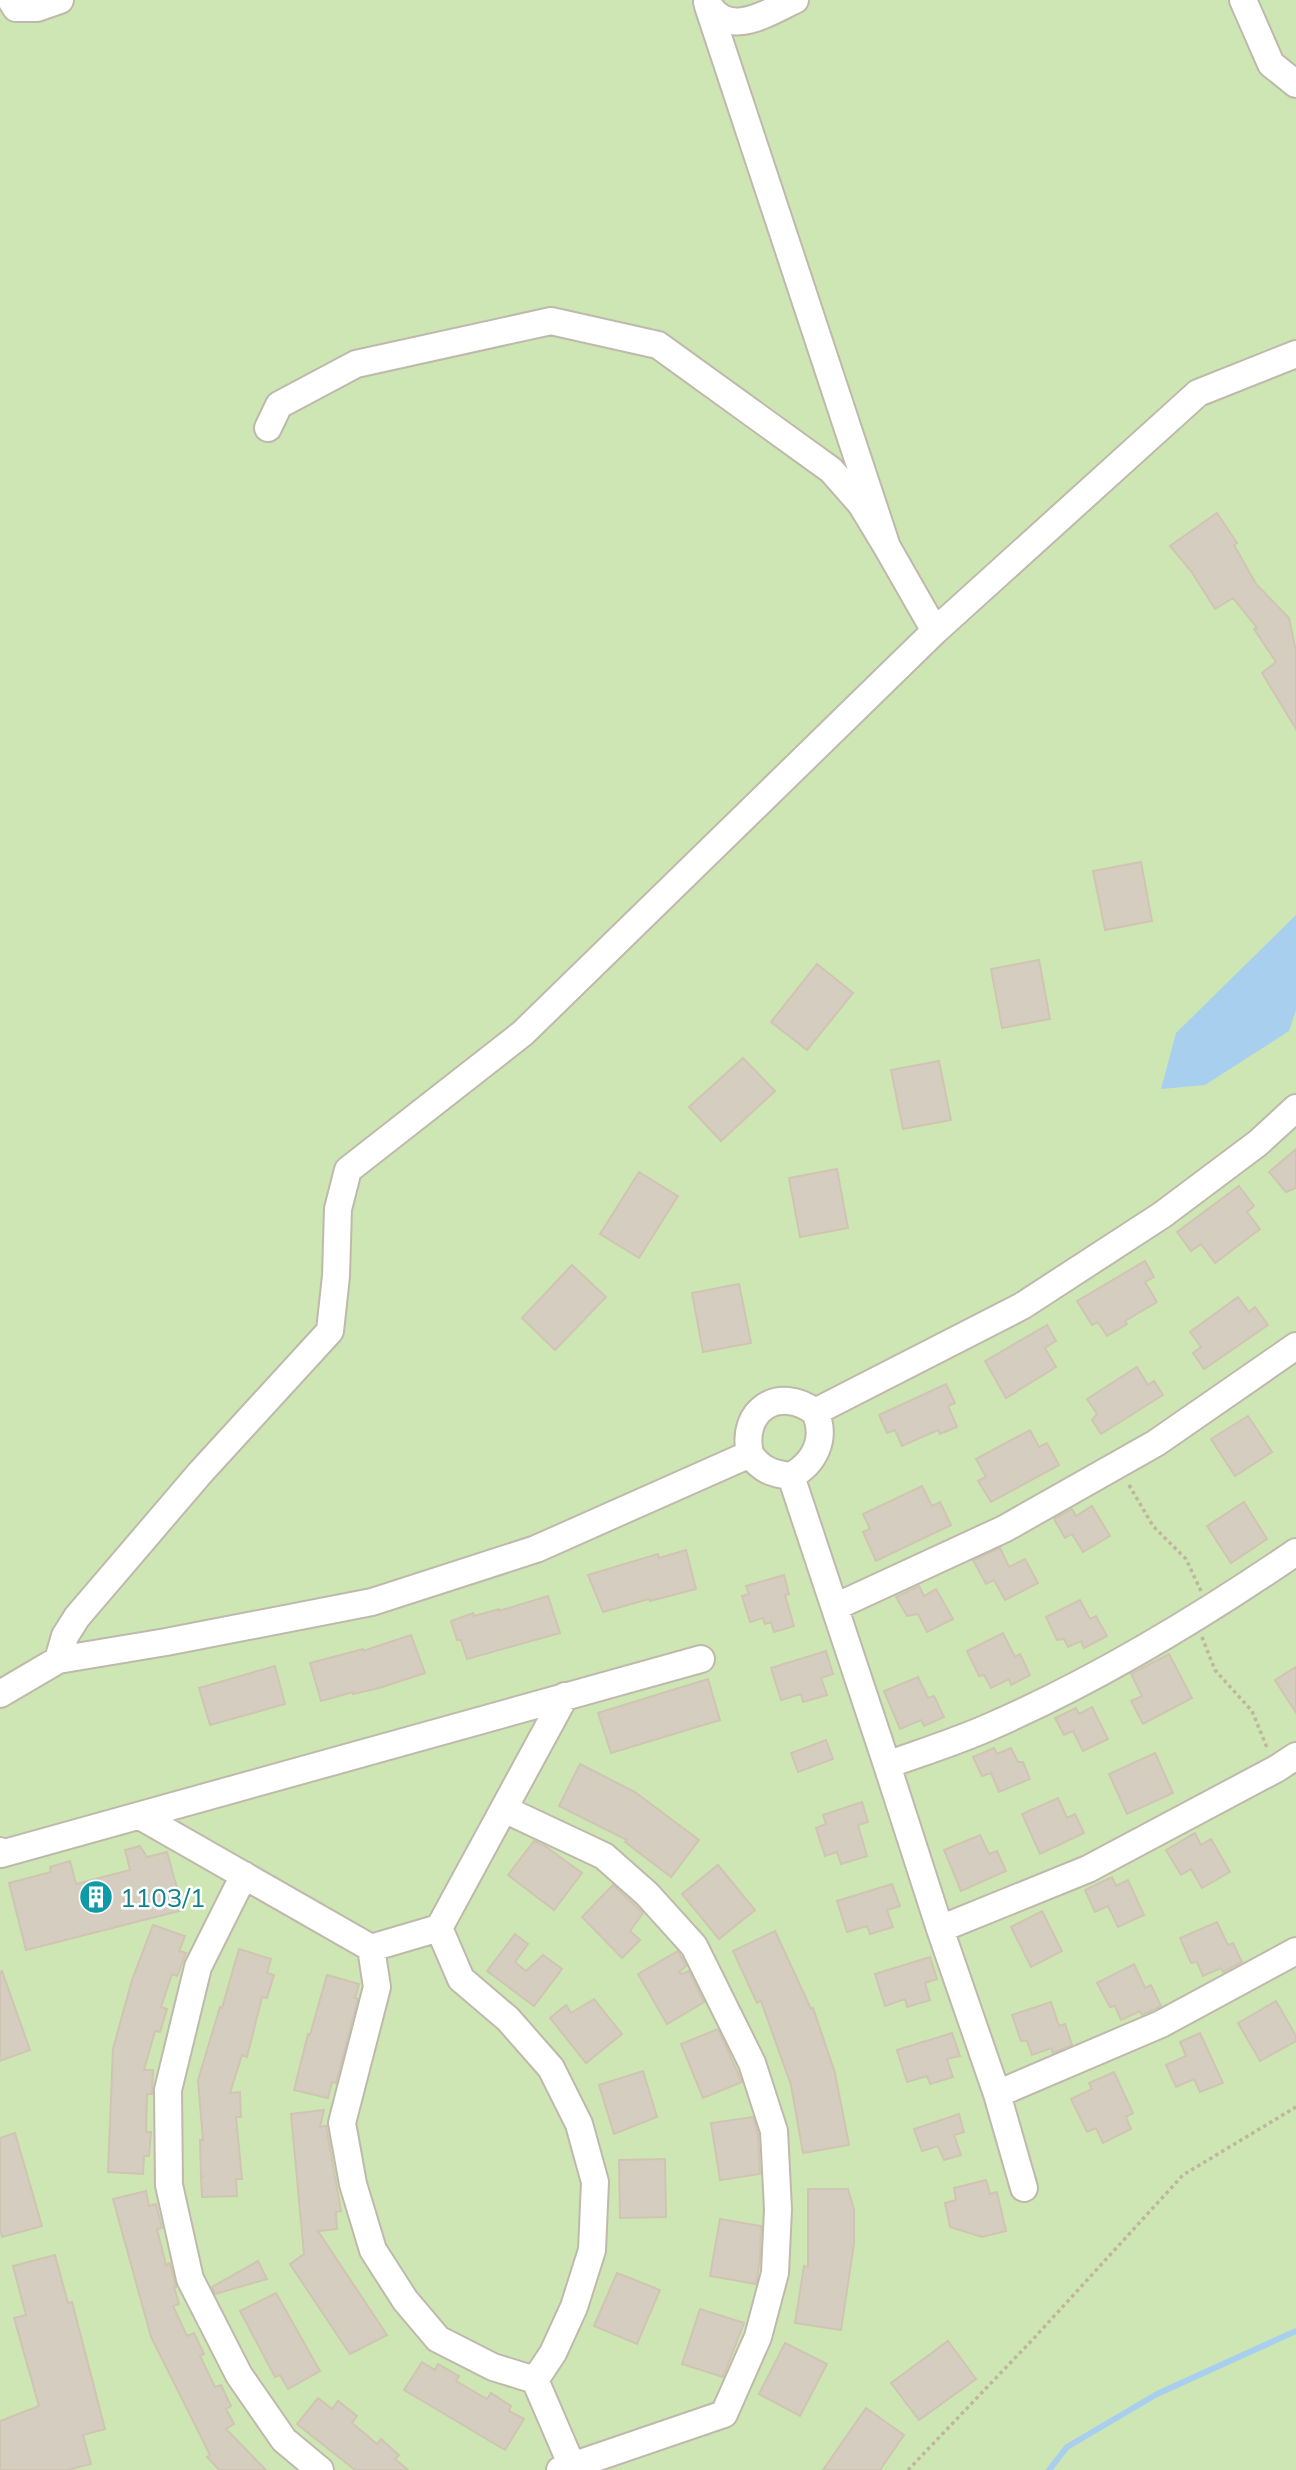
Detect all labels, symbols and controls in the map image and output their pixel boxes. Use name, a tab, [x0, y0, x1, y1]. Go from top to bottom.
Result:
building icon: 1103/1	[77, 1878, 115, 1916]
place label: 1103/1	[120, 1881, 205, 1914]

